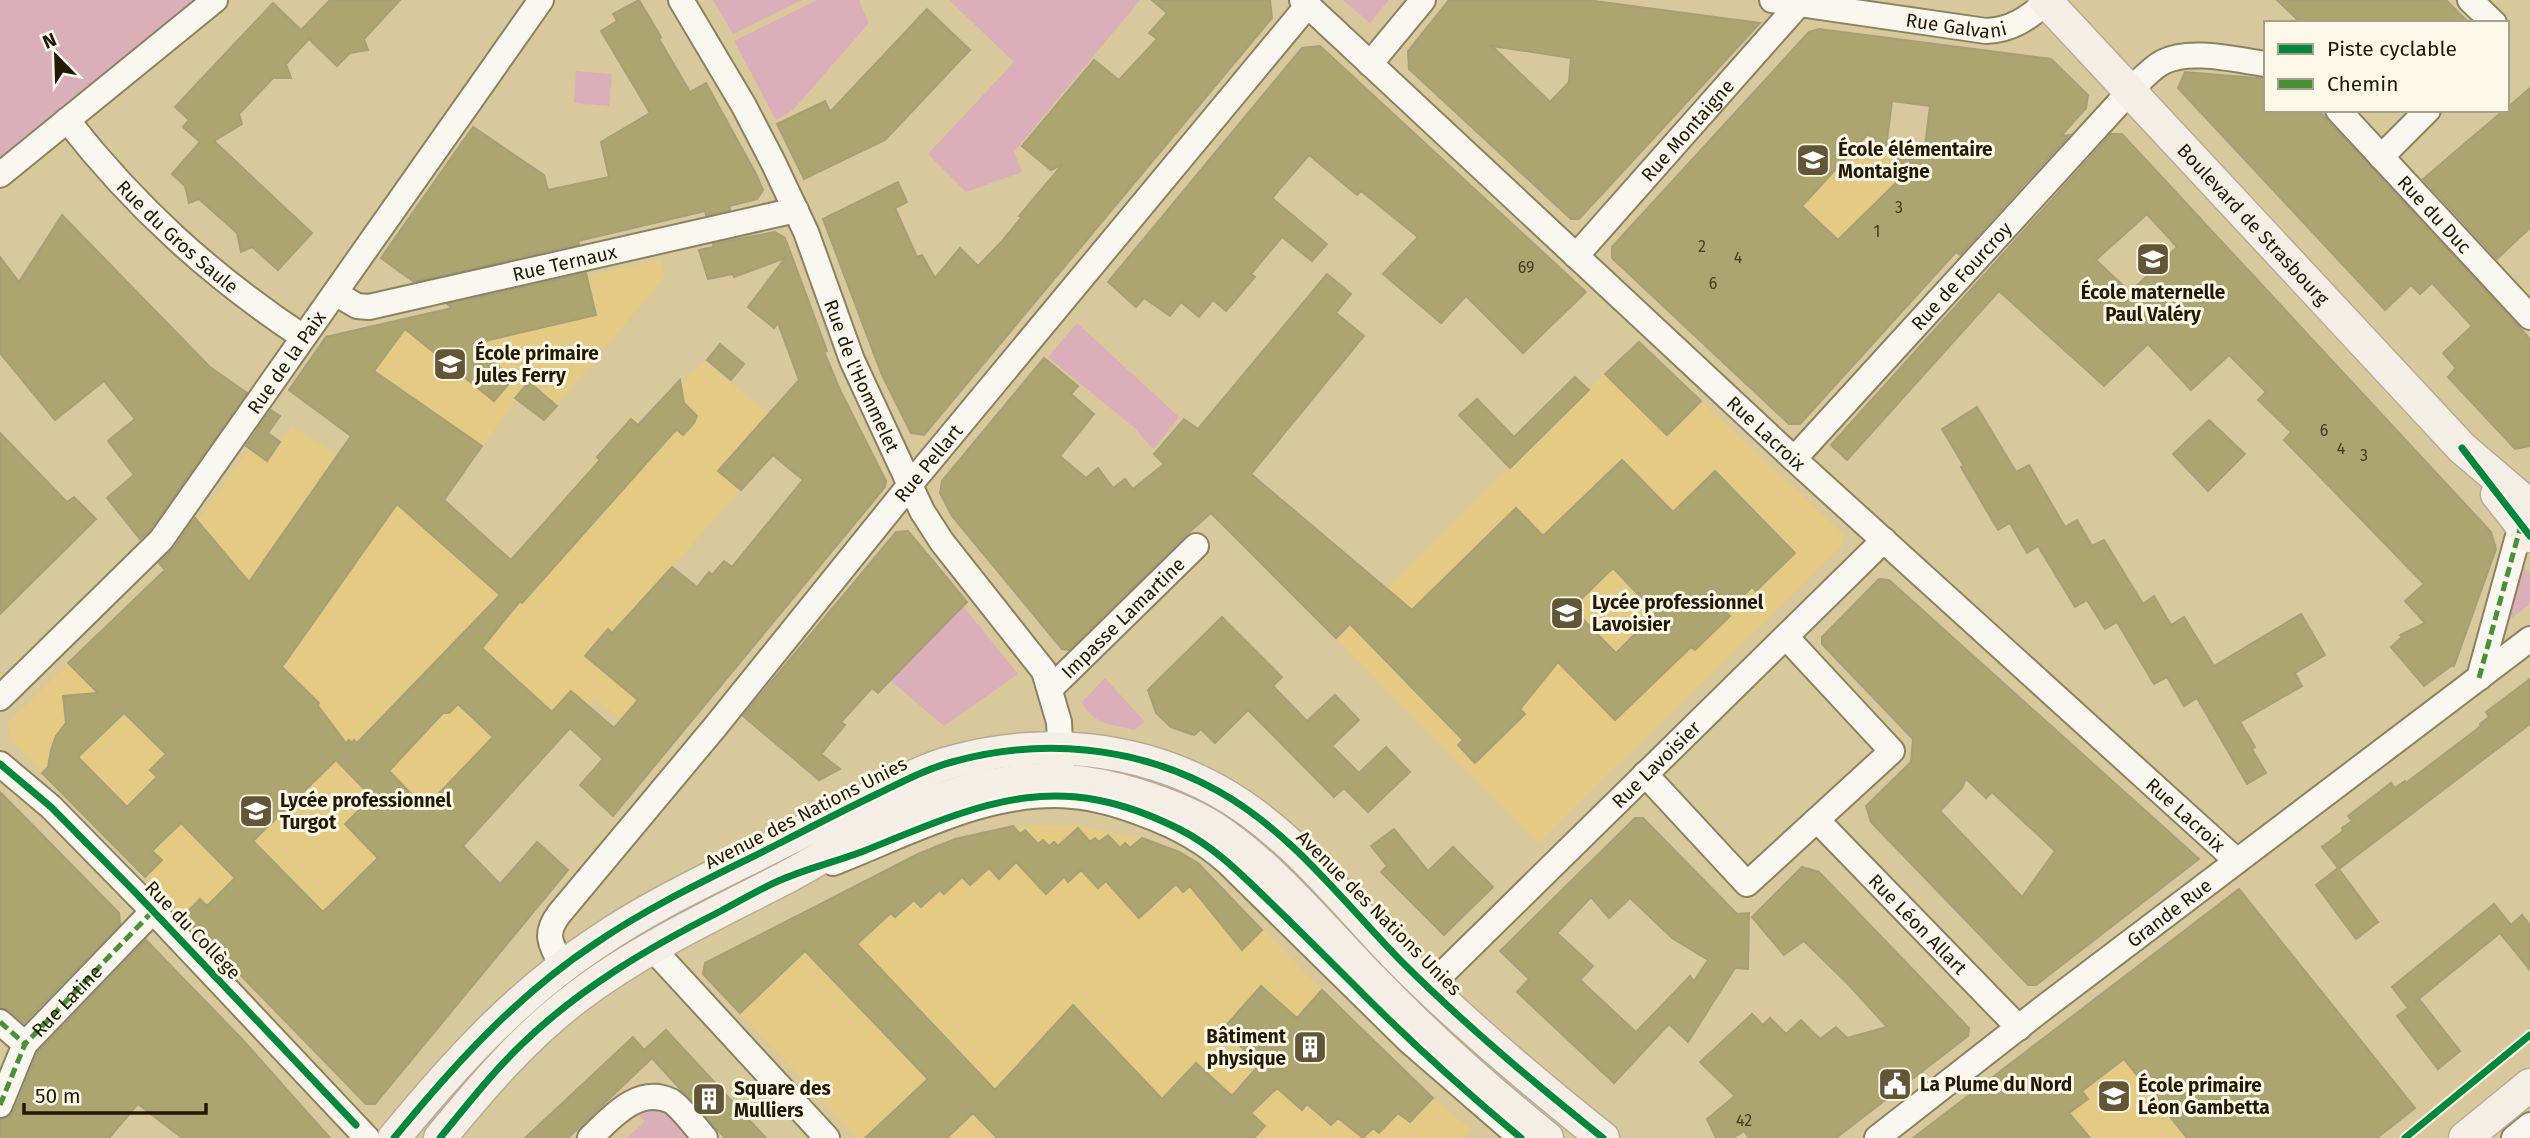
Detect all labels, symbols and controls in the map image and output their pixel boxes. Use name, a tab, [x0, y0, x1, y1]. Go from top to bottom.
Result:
street label: Rue Galvani	[1904, 8, 2009, 43]
north arrow	[21, 21, 91, 91]
legend	[2264, 21, 2509, 112]
text: N	[39, 28, 60, 54]
text: Piste cyclable	[2327, 36, 2457, 62]
text: Chemin	[2327, 71, 2399, 97]
street label: Rue Montaigne	[1636, 74, 1739, 186]
place label: École élémentaire Montaigne	[1838, 136, 1992, 183]
street label: Boulevard de Strasbourg	[2173, 138, 2334, 310]
school or university icon: École élémentaire Montaigne	[1794, 141, 1832, 179]
street label: Rue du Duc	[2393, 170, 2476, 258]
street label: Rue du Gros Saule	[112, 175, 243, 298]
house number: 3	[1895, 198, 1903, 217]
street label: Rue de Fourcroy	[1906, 216, 2017, 335]
house number: 1	[1874, 222, 1880, 241]
house number: 2	[1698, 237, 1706, 256]
street label: Rue Ternaux	[510, 239, 620, 286]
school or university icon: École maternelle Paul Valéry	[2134, 240, 2172, 278]
house number: 4	[1734, 248, 1743, 267]
house number: 69	[1518, 258, 1534, 277]
house number: 6	[1709, 274, 1717, 293]
place label: École maternelle Paul Valéry	[2081, 279, 2225, 326]
street label: Rue de l'Hommelet	[820, 296, 905, 456]
street label: Rue de la Paix	[242, 306, 331, 418]
place label: École primaire Jules Ferry	[474, 340, 599, 387]
school or university icon: École primaire Jules Ferry	[431, 345, 469, 383]
street label: Rue Lacroix	[1722, 391, 1811, 476]
street label: Rue Pellart	[889, 419, 967, 507]
house number: 6	[2320, 421, 2328, 440]
house number: 4	[2337, 439, 2346, 458]
house number: 3	[2360, 446, 2368, 465]
street label: Impasse Lamartine	[1056, 552, 1189, 683]
place label: Lycée professionnel Lavoisier	[1592, 591, 1764, 636]
school or university icon: Lycée professionnel Lavoisier	[1548, 594, 1586, 632]
street label: Rue Lavoisier	[1607, 715, 1705, 813]
street label: Avenue des Nations Unies	[701, 752, 911, 874]
street label: Rue Lacroix	[2141, 773, 2231, 857]
place label: Lycée professionnel Turgot	[280, 789, 452, 834]
school or university icon: Lycée professionnel Turgot	[237, 792, 275, 830]
street label: Avenue des Nations Unies	[1292, 826, 1466, 1000]
street label: Rue Léon Allart	[1864, 869, 1972, 979]
street label: Grande Rue	[2122, 873, 2216, 952]
street label: Rue du Collège	[140, 876, 246, 984]
street label: Rue Latine	[27, 960, 107, 1042]
place label: Bâtiment physique	[1206, 1025, 1287, 1070]
building icon: Bâtiment physique	[1291, 1028, 1329, 1066]
public building icon: La Plume du Nord	[1876, 1065, 1914, 1103]
scale bar	[24, 1072, 206, 1116]
place label: École primaire Léon Gambetta	[2138, 1072, 2270, 1119]
place label: La Plume du Nord	[1920, 1073, 2072, 1096]
place label: Square des Mulliers	[734, 1077, 831, 1122]
school or university icon: École primaire Léon Gambetta	[2095, 1077, 2133, 1115]
building icon: Square des Mulliers	[690, 1080, 728, 1118]
text: 50 m	[35, 1083, 81, 1109]
house number: 42	[1736, 1111, 1752, 1130]

